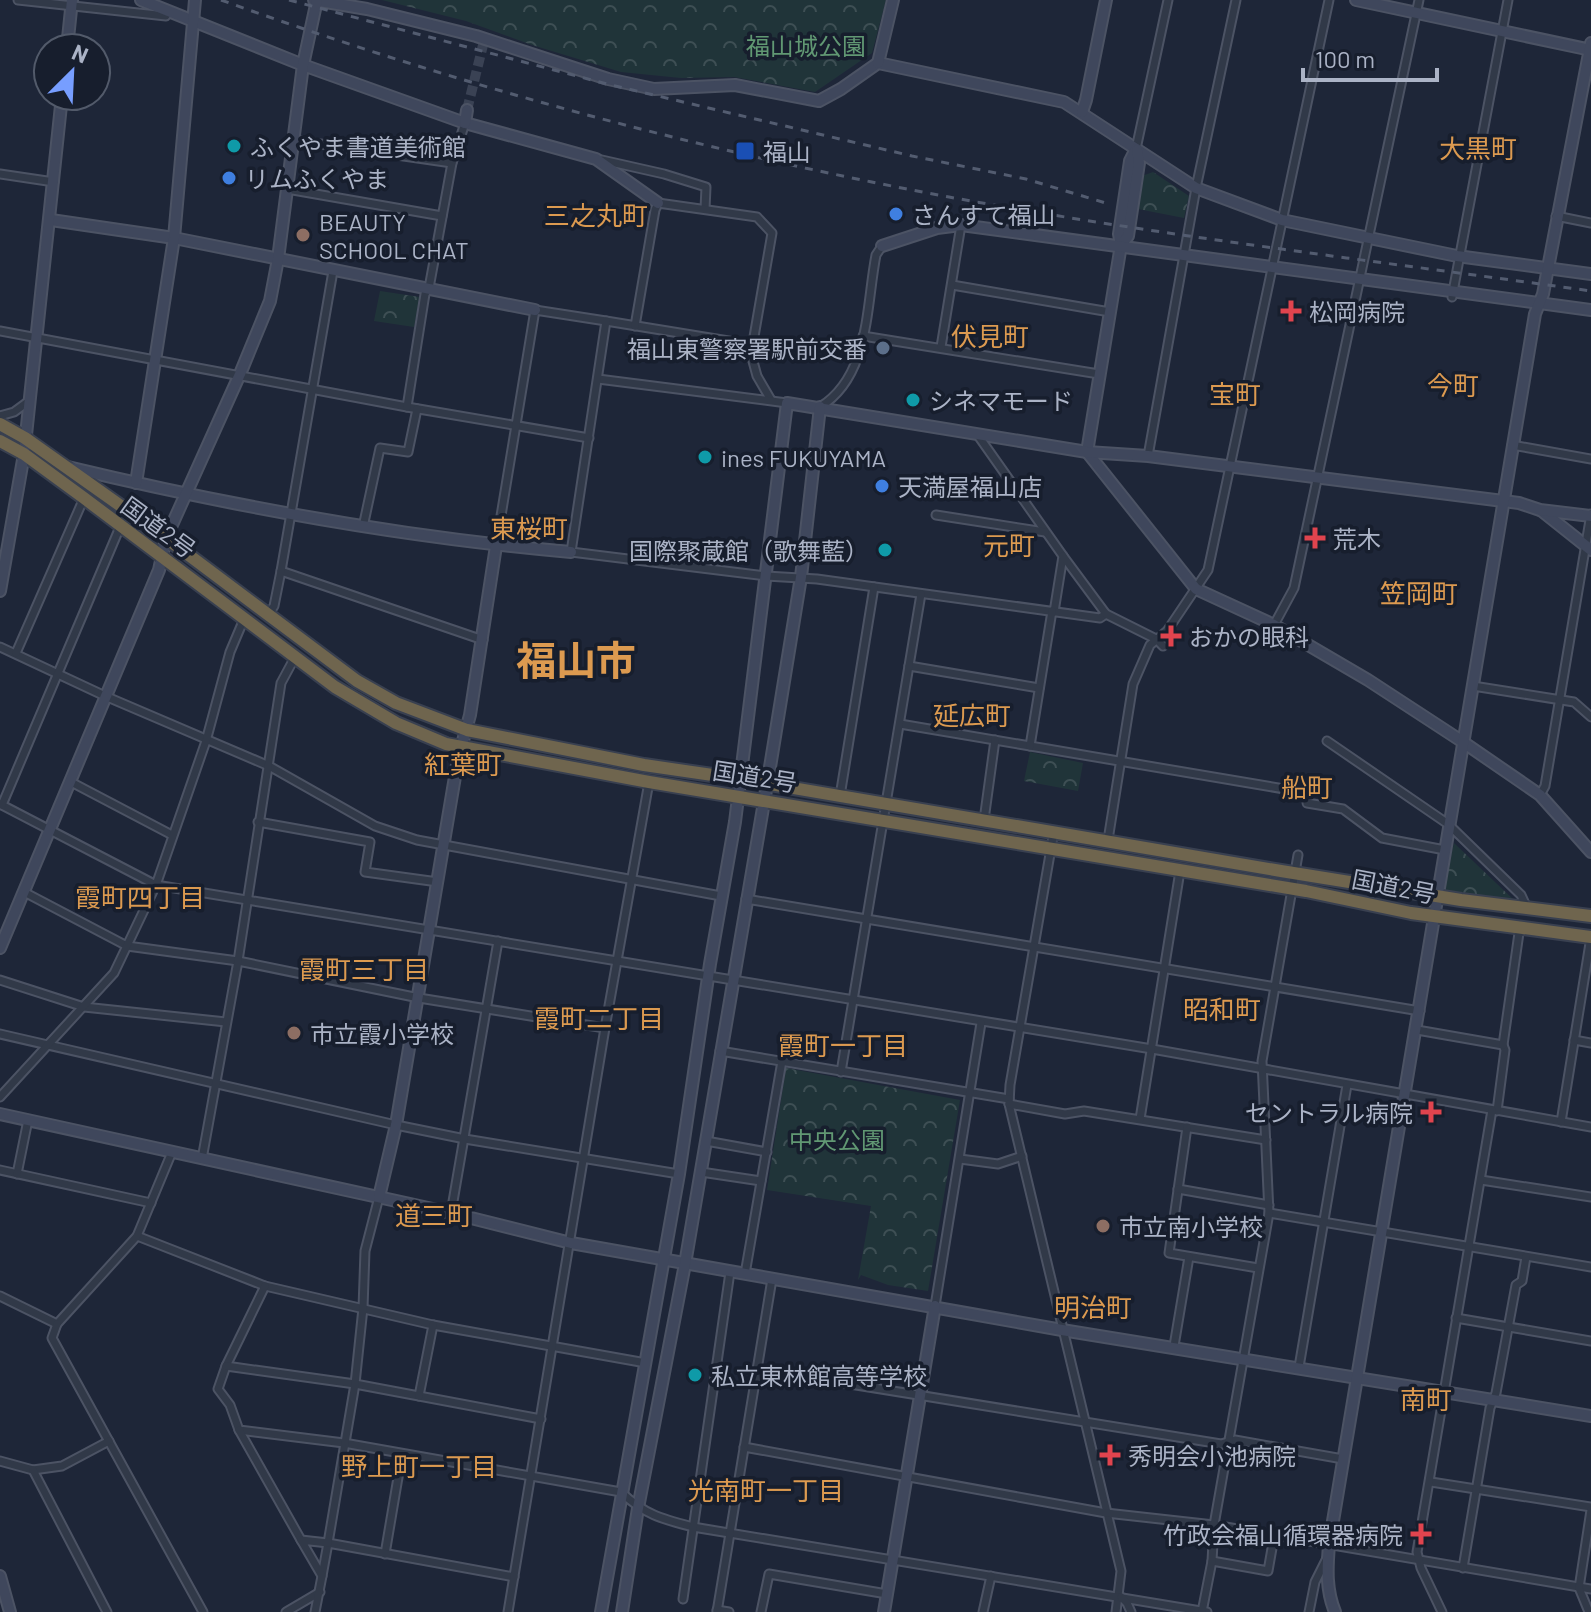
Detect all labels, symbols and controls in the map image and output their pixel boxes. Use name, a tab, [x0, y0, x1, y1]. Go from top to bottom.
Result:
park label: 福山城公園	[746, 31, 866, 60]
north arrow	[32, 32, 112, 112]
scale bar	[1303, 32, 1437, 82]
text: N	[69, 38, 93, 68]
text: 100 m	[1315, 44, 1375, 73]
place label: ふくやま書道美術館	[250, 132, 466, 161]
district label: 大黒町	[1439, 132, 1517, 163]
marker: ふくやま書道美術館	[225, 137, 243, 155]
place label: 福山	[763, 137, 811, 166]
marker: 福山	[734, 140, 756, 162]
place label: リムふくやま	[245, 164, 389, 193]
marker: リムふくやま	[220, 169, 238, 187]
district label: 三之丸町	[544, 199, 648, 230]
place label: さんすて福山	[912, 200, 1056, 229]
marker: さんすて福山	[887, 205, 905, 223]
place label: BEAUTY SCHOOL CHAT	[319, 207, 469, 264]
marker: BEAUTY SCHOOL CHAT	[294, 226, 312, 244]
place label: 松岡病院	[1309, 297, 1405, 326]
marker: 松岡病院	[1280, 300, 1302, 322]
district label: 伏見町	[951, 320, 1029, 351]
place label: 福山東警察署駅前交番	[627, 334, 867, 363]
marker: 福山東警察署駅前交番	[874, 339, 892, 357]
district label: 今町	[1427, 369, 1479, 400]
district label: 宝町	[1209, 378, 1261, 409]
place label: シネマモード	[929, 386, 1073, 415]
marker: シネマモード	[904, 391, 922, 409]
place label: ines FUKUYAMA	[721, 443, 886, 472]
marker: ines FUKUYAMA	[696, 448, 714, 466]
place label: 天満屋福山店	[898, 472, 1042, 501]
marker: 天満屋福山店	[873, 477, 891, 495]
street label: 国道2号	[116, 490, 202, 564]
district label: 東桜町	[490, 512, 568, 543]
place label: 荒木	[1333, 524, 1381, 553]
marker: 荒木	[1304, 527, 1326, 549]
district label: 元町	[983, 529, 1035, 560]
place label: 国際聚蔵館（歌舞藍）	[629, 536, 869, 565]
marker: 国際聚蔵館（歌舞藍）	[876, 541, 894, 559]
district label: 笠岡町	[1380, 577, 1458, 608]
place label: おかの眼科	[1189, 622, 1309, 651]
marker: おかの眼科	[1160, 625, 1182, 647]
district label: 福山市	[516, 635, 636, 683]
district label: 延広町	[933, 699, 1011, 730]
district label: 紅葉町	[424, 748, 502, 779]
street label: 国道2号	[711, 755, 799, 797]
district label: 船町	[1281, 771, 1333, 802]
street label: 国道2号	[1350, 864, 1438, 908]
district label: 霞町四丁目	[75, 881, 205, 912]
district label: 霞町三丁目	[299, 953, 429, 984]
district label: 昭和町	[1183, 993, 1261, 1024]
district label: 霞町二丁目	[534, 1002, 664, 1033]
place label: 市立霞小学校	[310, 1019, 454, 1048]
marker: 市立霞小学校	[285, 1024, 303, 1042]
district label: 霞町一丁目	[778, 1029, 908, 1060]
place label: セントラル病院	[1245, 1098, 1413, 1127]
marker: セントラル病院	[1420, 1101, 1442, 1123]
park label: 中央公園	[789, 1125, 885, 1154]
district label: 道三町	[395, 1199, 473, 1230]
place label: 市立南小学校	[1119, 1212, 1263, 1241]
marker: 市立南小学校	[1094, 1217, 1112, 1235]
district label: 明治町	[1054, 1291, 1132, 1322]
place label: 私立東林館高等学校	[711, 1361, 927, 1390]
marker: 私立東林館高等学校	[686, 1366, 704, 1384]
district label: 南町	[1400, 1383, 1452, 1414]
place label: 秀明会小池病院	[1128, 1441, 1296, 1470]
marker: 秀明会小池病院	[1099, 1444, 1121, 1466]
district label: 野上町一丁目	[341, 1450, 497, 1481]
district label: 光南町一丁目	[688, 1474, 844, 1505]
place label: 竹政会福山循環器病院	[1163, 1520, 1403, 1549]
marker: 竹政会福山循環器病院	[1410, 1523, 1432, 1545]

